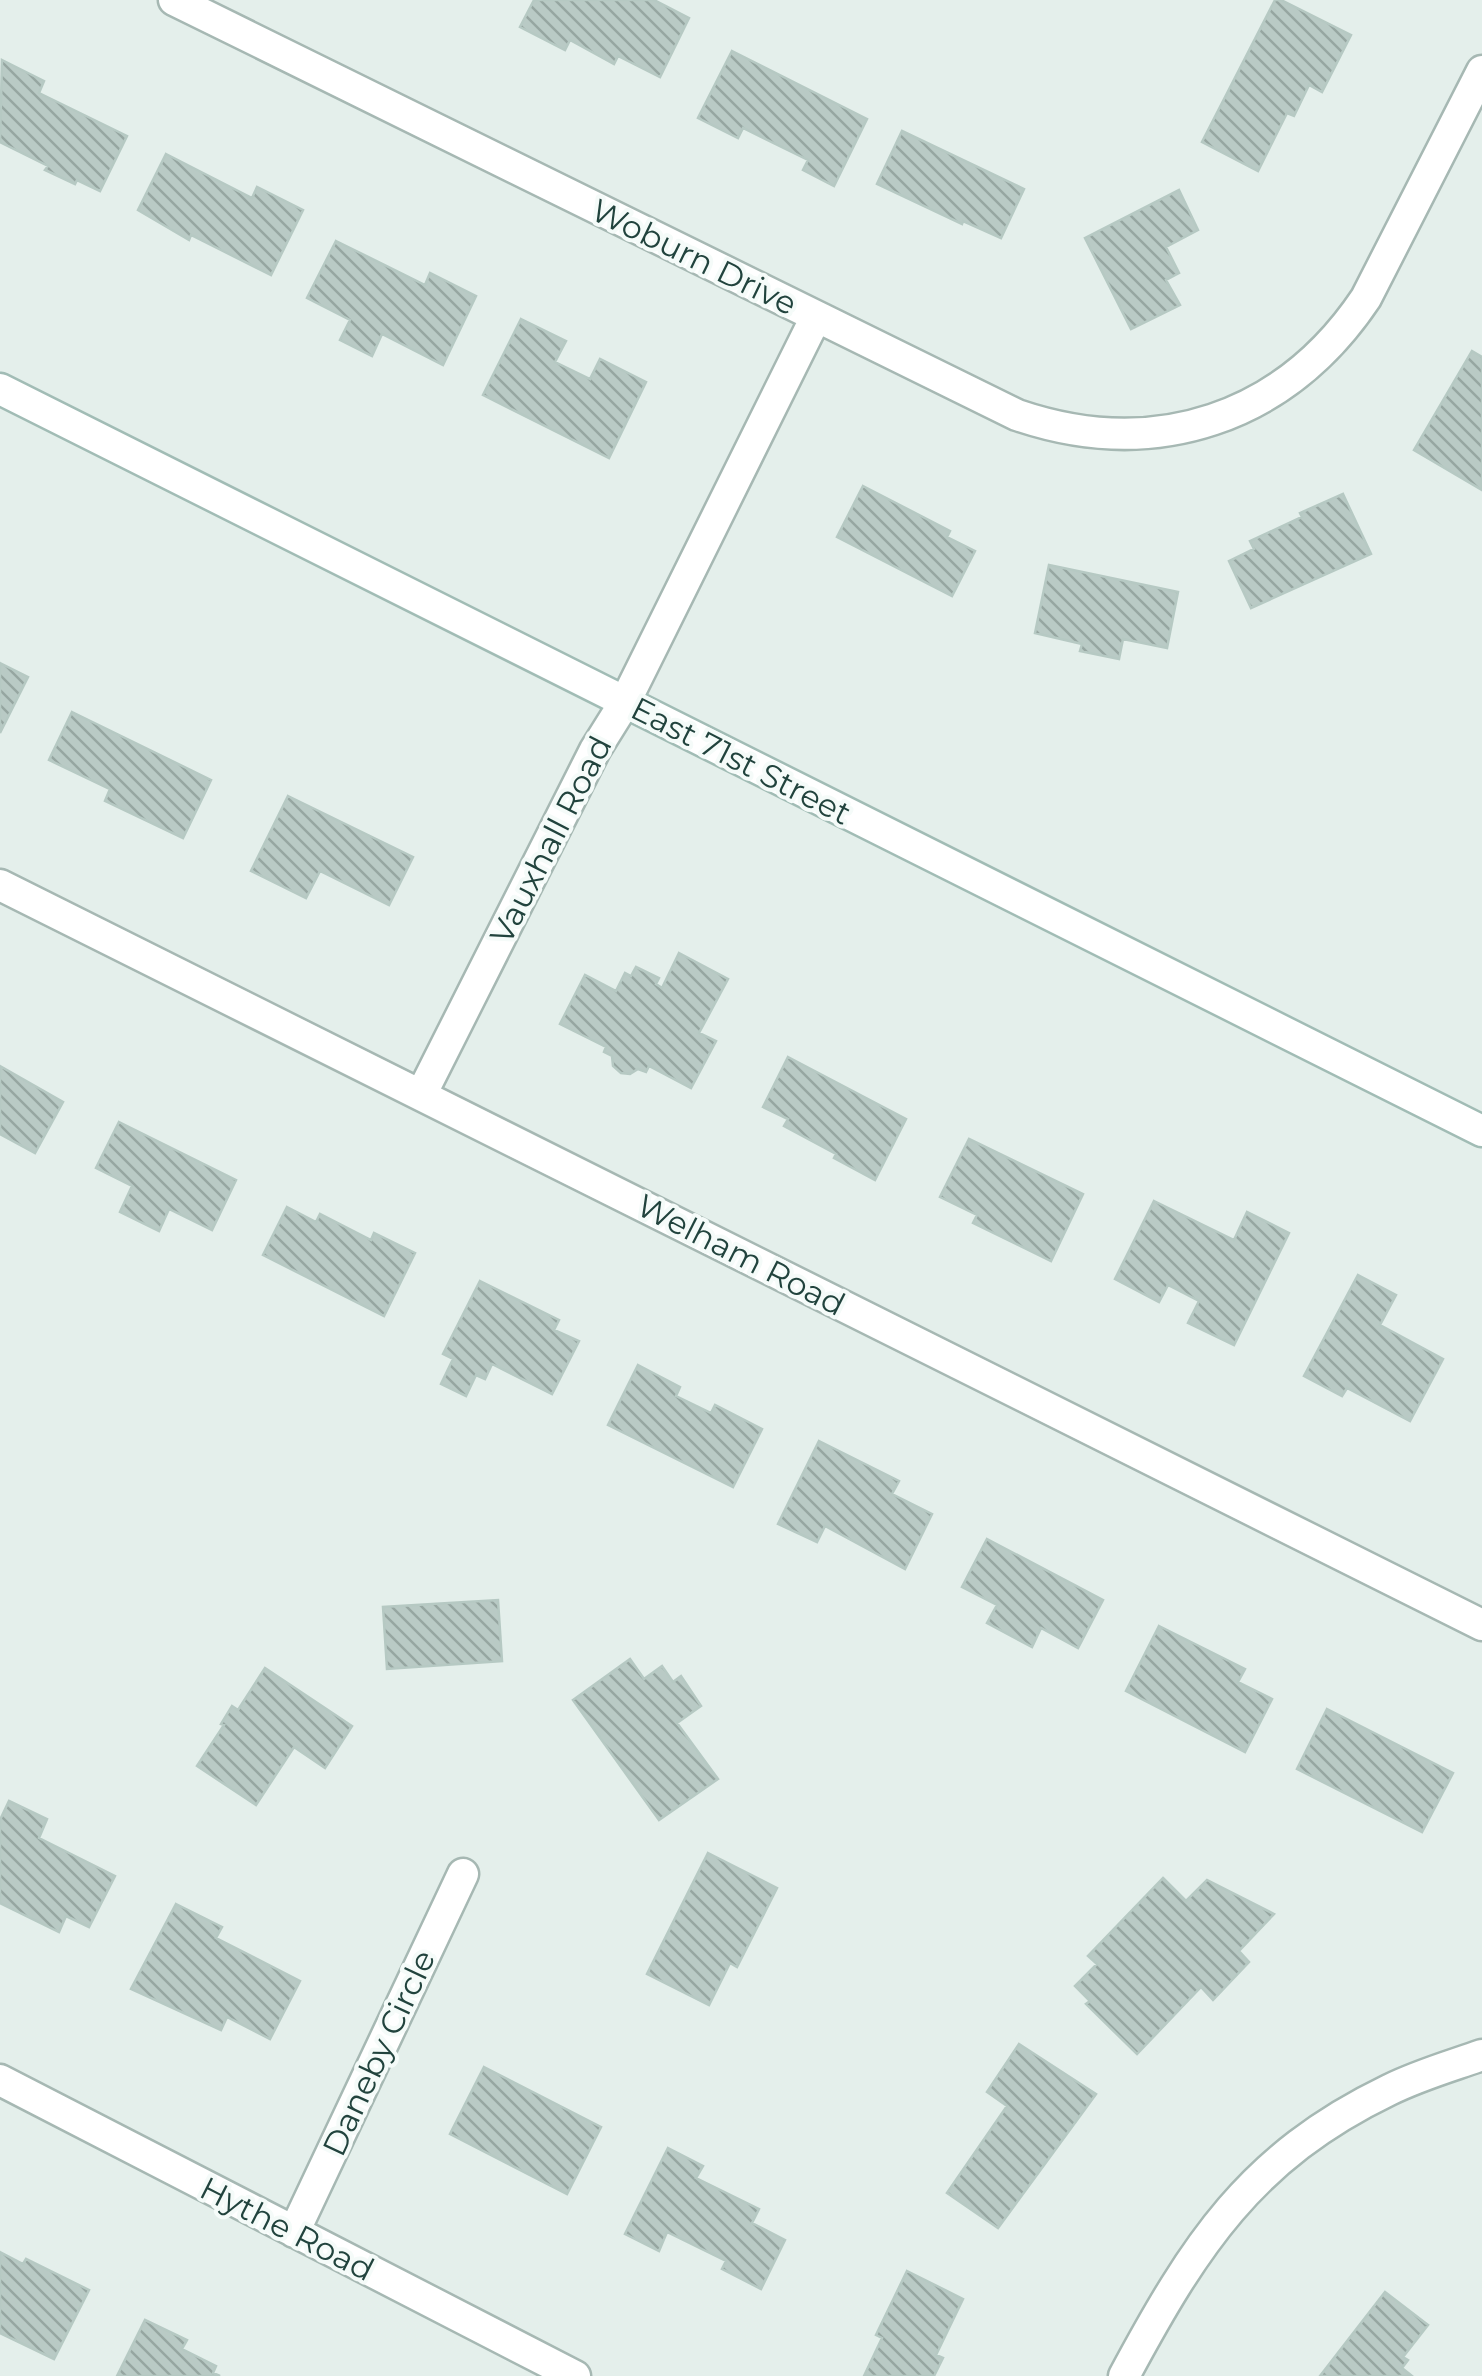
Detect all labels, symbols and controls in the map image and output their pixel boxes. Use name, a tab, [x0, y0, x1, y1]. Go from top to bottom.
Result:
street label: Woburn Drive	[585, 190, 803, 323]
street label: East 71st Street	[625, 688, 858, 833]
street label: Vauxhall Road	[481, 729, 620, 950]
street label: Welham Road	[631, 1185, 852, 1324]
street label: Daneby Circle	[314, 1944, 443, 2162]
street label: Hythe Road	[194, 2168, 381, 2289]

